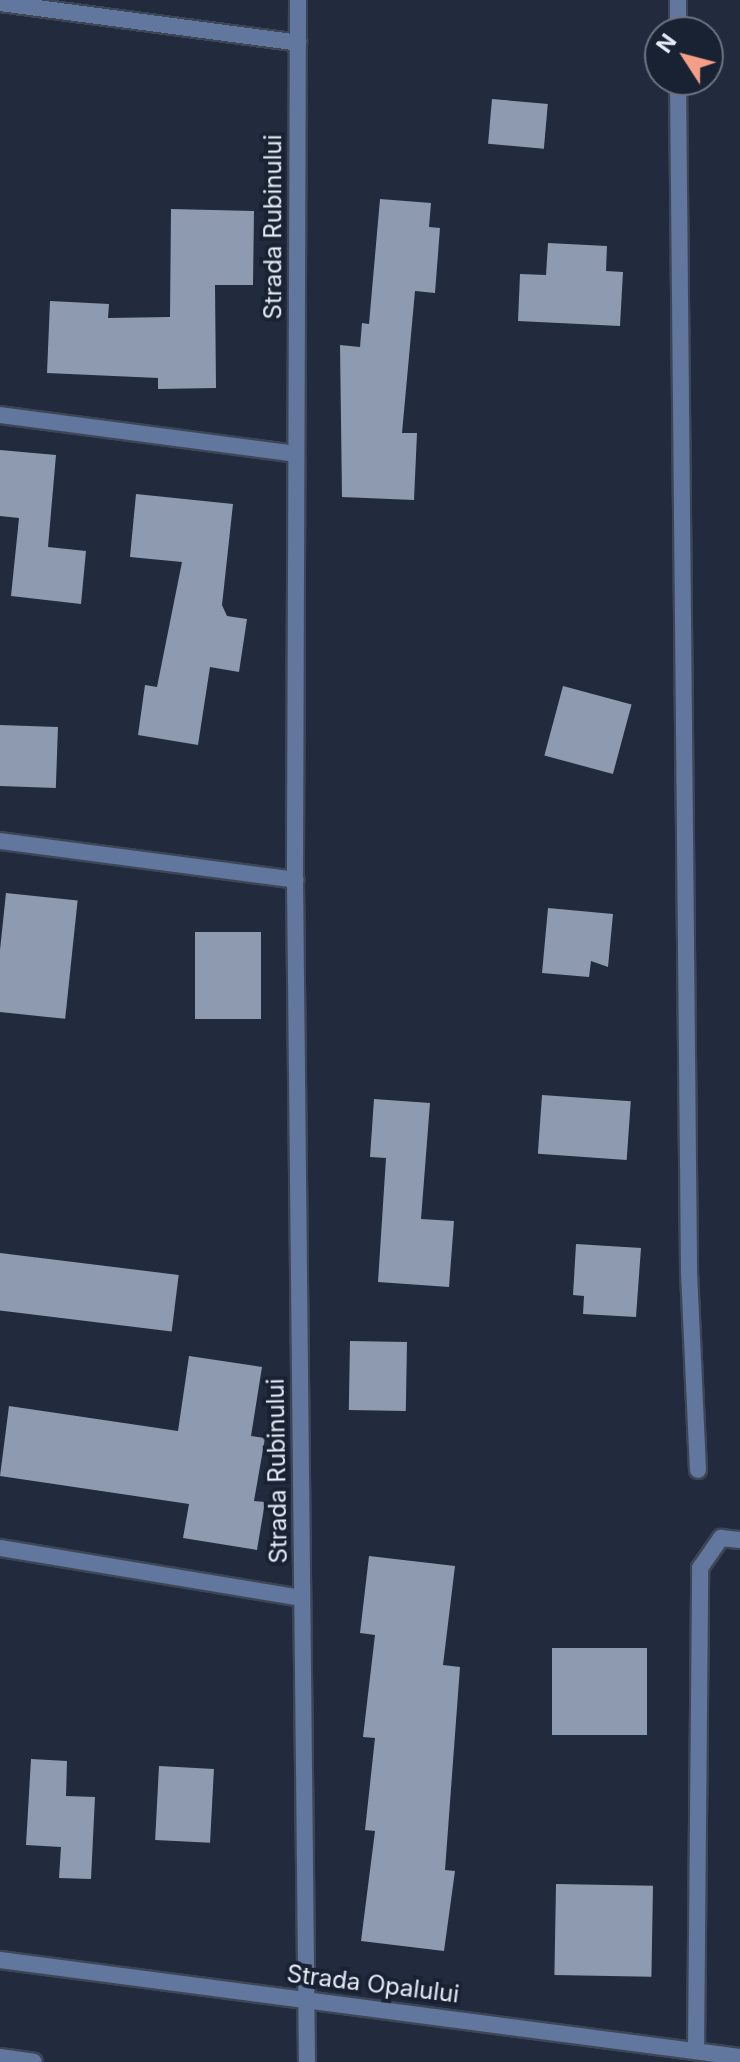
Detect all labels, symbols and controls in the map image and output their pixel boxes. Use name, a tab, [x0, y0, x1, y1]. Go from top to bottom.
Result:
north arrow	[644, 16, 724, 96]
text: N	[651, 29, 682, 57]
street label: Strada Rubinului	[259, 134, 287, 320]
street label: Strada Rubinului	[261, 1378, 293, 1564]
street label: Strada Opalului	[285, 1959, 461, 2009]

